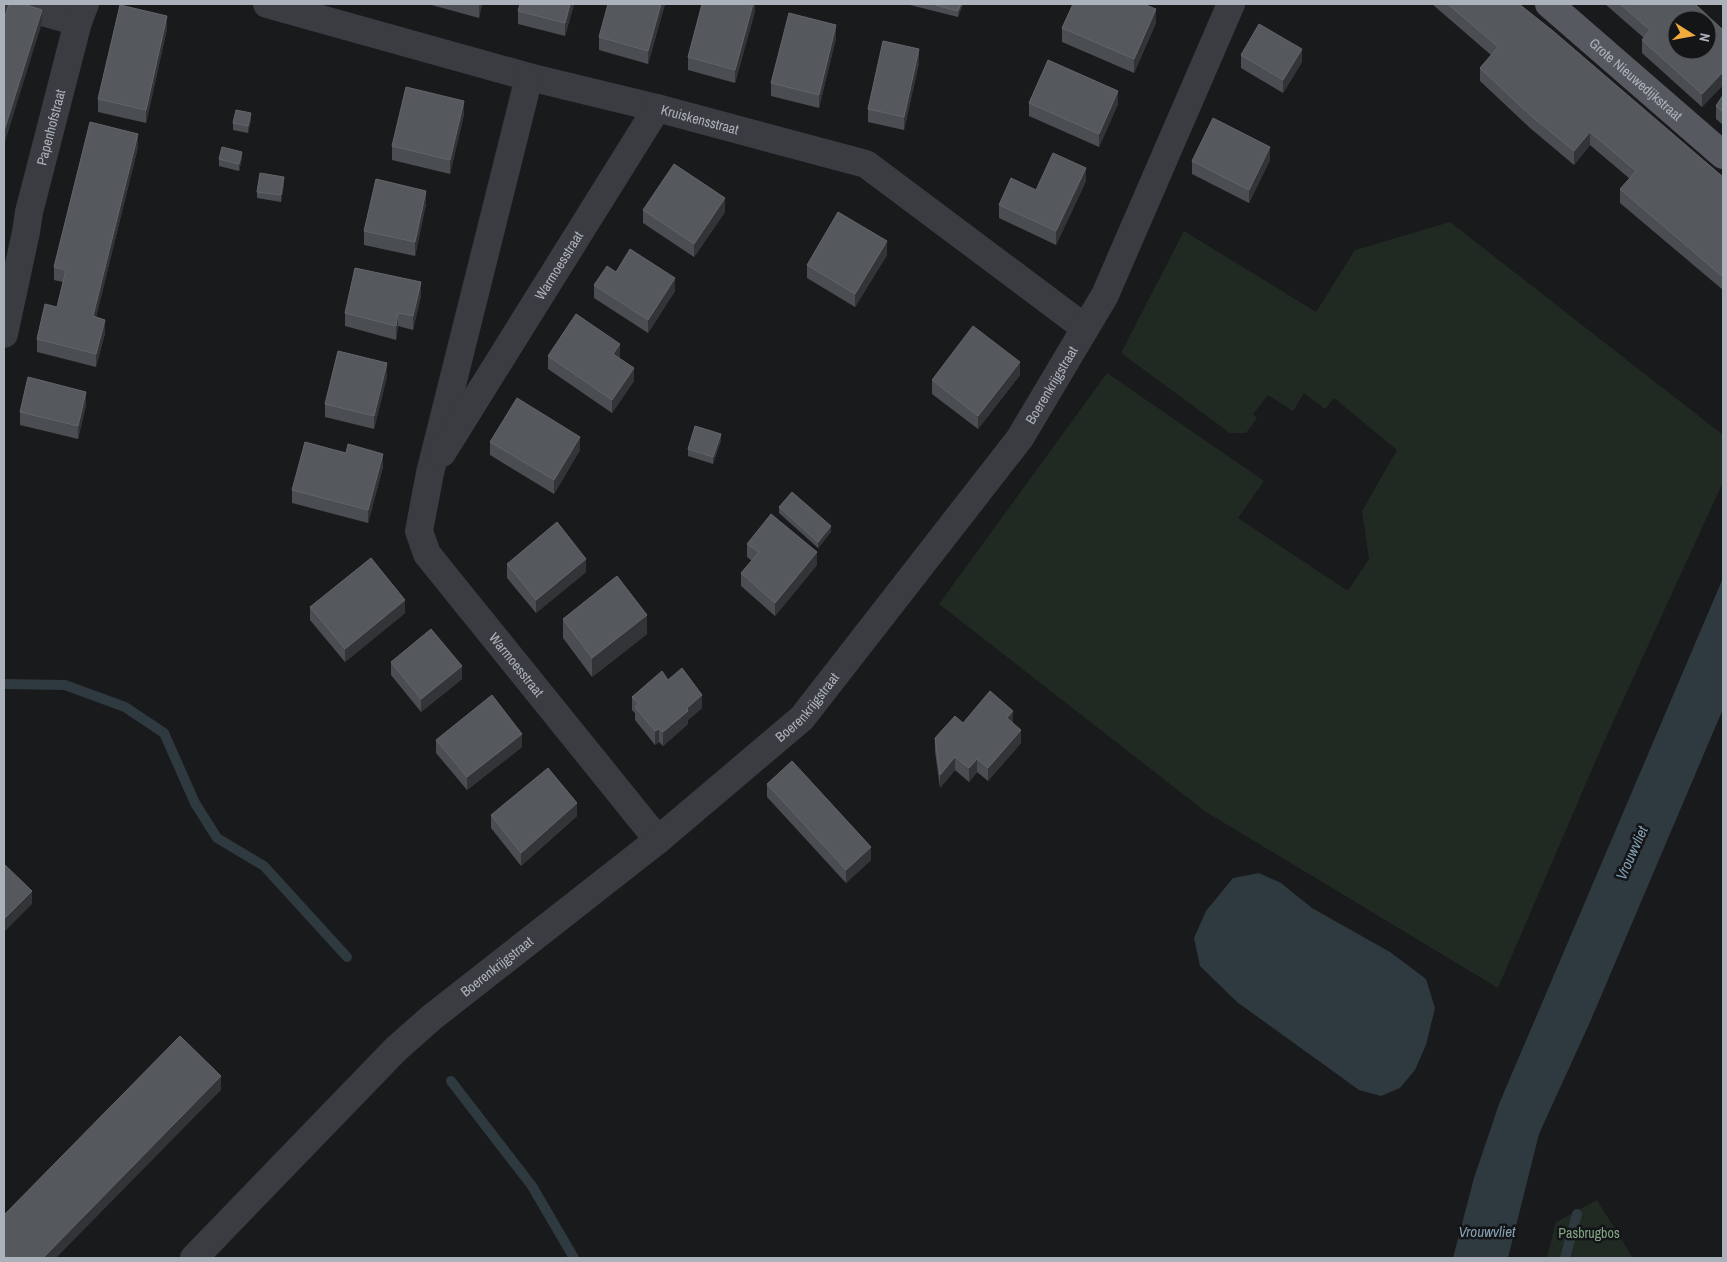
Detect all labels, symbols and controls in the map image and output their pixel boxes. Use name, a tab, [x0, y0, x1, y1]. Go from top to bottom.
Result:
north arrow	[1667, 10, 1717, 60]
text: N	[1695, 32, 1714, 43]
street label: Grote Nieuwedijkstraat	[1586, 34, 1686, 125]
street label: Papenhofstraat	[32, 87, 69, 167]
street label: Kruiskensstraat	[659, 100, 741, 139]
street label: Warmoesstraat	[531, 228, 587, 303]
street label: Boerenkrijgstraat	[1021, 343, 1082, 427]
street label: Warmoesstraat	[485, 629, 548, 701]
street label: Boerenkrijgstraat	[771, 669, 843, 746]
water label: Vrouwvliet	[1610, 822, 1653, 883]
street label: Boerenkrijgstraat	[457, 932, 537, 1001]
water label: Vrouwvliet	[1459, 1221, 1516, 1242]
park label: Pasbrugbos	[1558, 1224, 1620, 1242]

